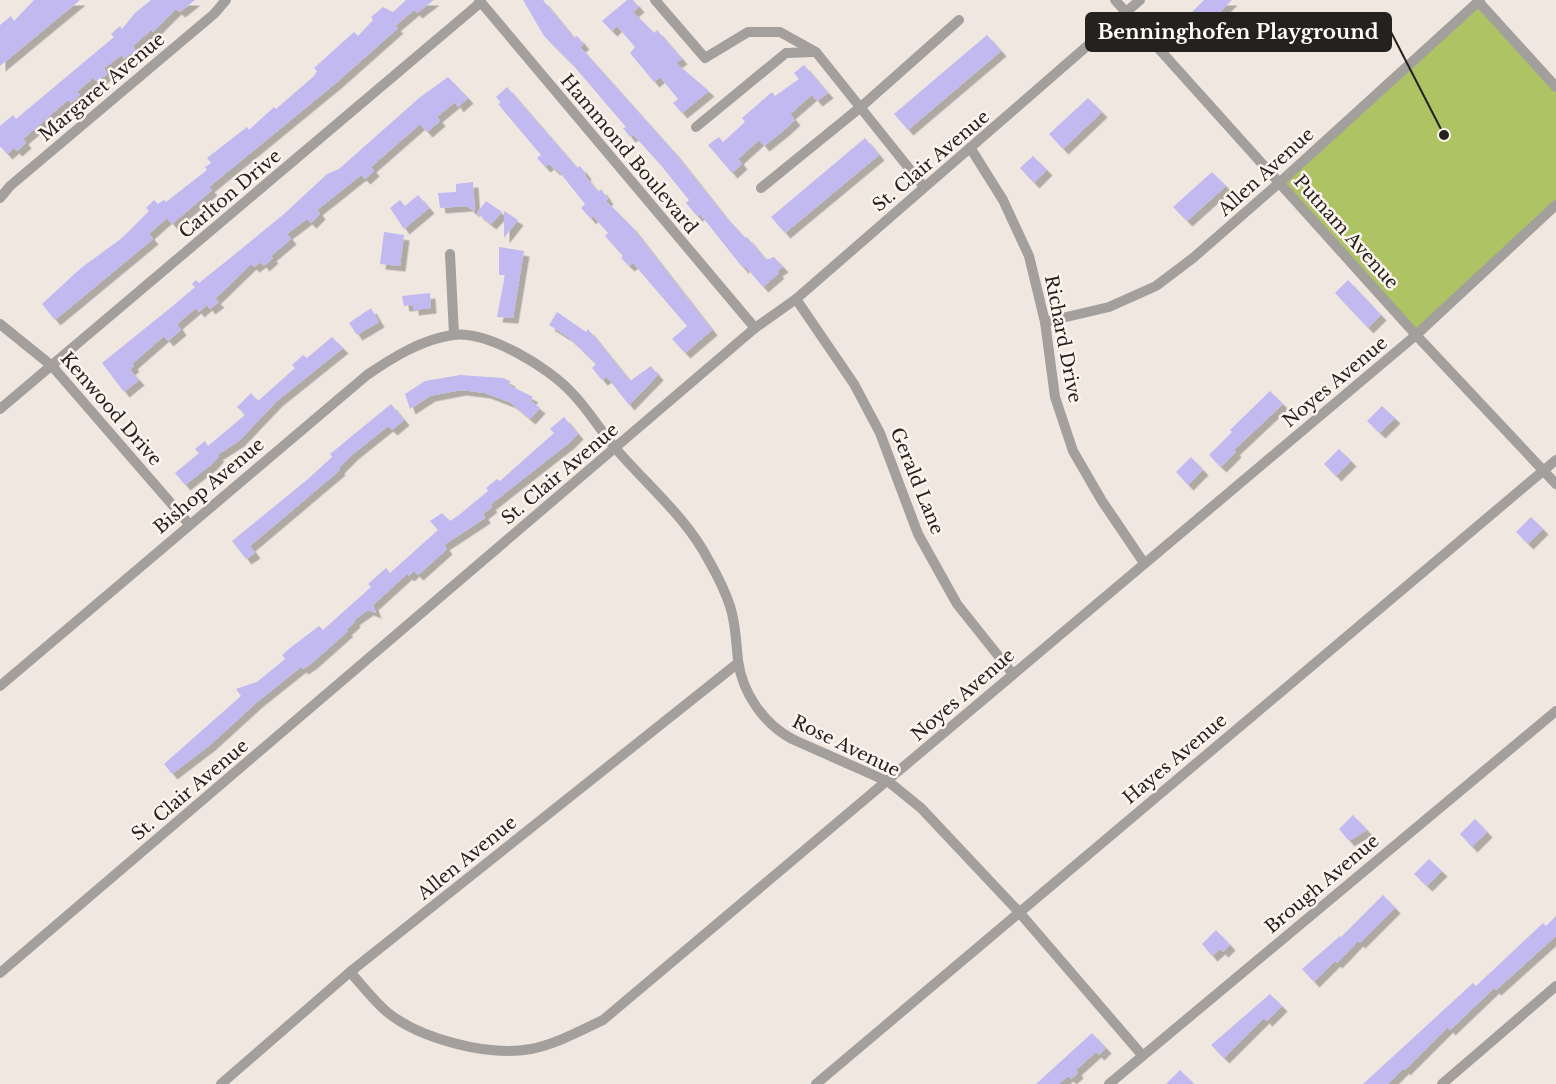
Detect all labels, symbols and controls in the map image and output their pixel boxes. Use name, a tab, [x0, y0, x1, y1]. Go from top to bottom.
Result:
callout: Benninghofen Playground	[1086, 13, 1391, 51]
text: Benninghofen Playground	[1097, 20, 1379, 44]
street label: Margaret Avenue	[35, 28, 169, 146]
street label: Hammond Boulevard	[556, 70, 702, 238]
street label: St. Clair Avenue	[868, 106, 994, 216]
street label: Allen Avenue	[1213, 123, 1318, 221]
street label: Carlton Drive	[175, 145, 285, 243]
street label: Putnam Avenue	[1289, 170, 1403, 294]
street label: Richard Drive	[1040, 273, 1086, 405]
street label: Noyes Avenue	[1278, 332, 1392, 432]
street label: Kenwood Drive	[56, 348, 166, 470]
street label: St. Clair Avenue	[497, 419, 623, 529]
street label: Gerald Lane	[886, 424, 948, 538]
street label: Bishop Avenue	[149, 433, 269, 539]
street label: Noyes Avenue	[907, 644, 1019, 746]
street label: Hayes Avenue	[1119, 709, 1231, 809]
street label: Rose Avenue	[788, 710, 904, 782]
street label: St. Clair Avenue	[127, 735, 253, 845]
street label: Allen Avenue	[412, 811, 521, 905]
street label: Brough Avenue	[1260, 830, 1384, 938]

